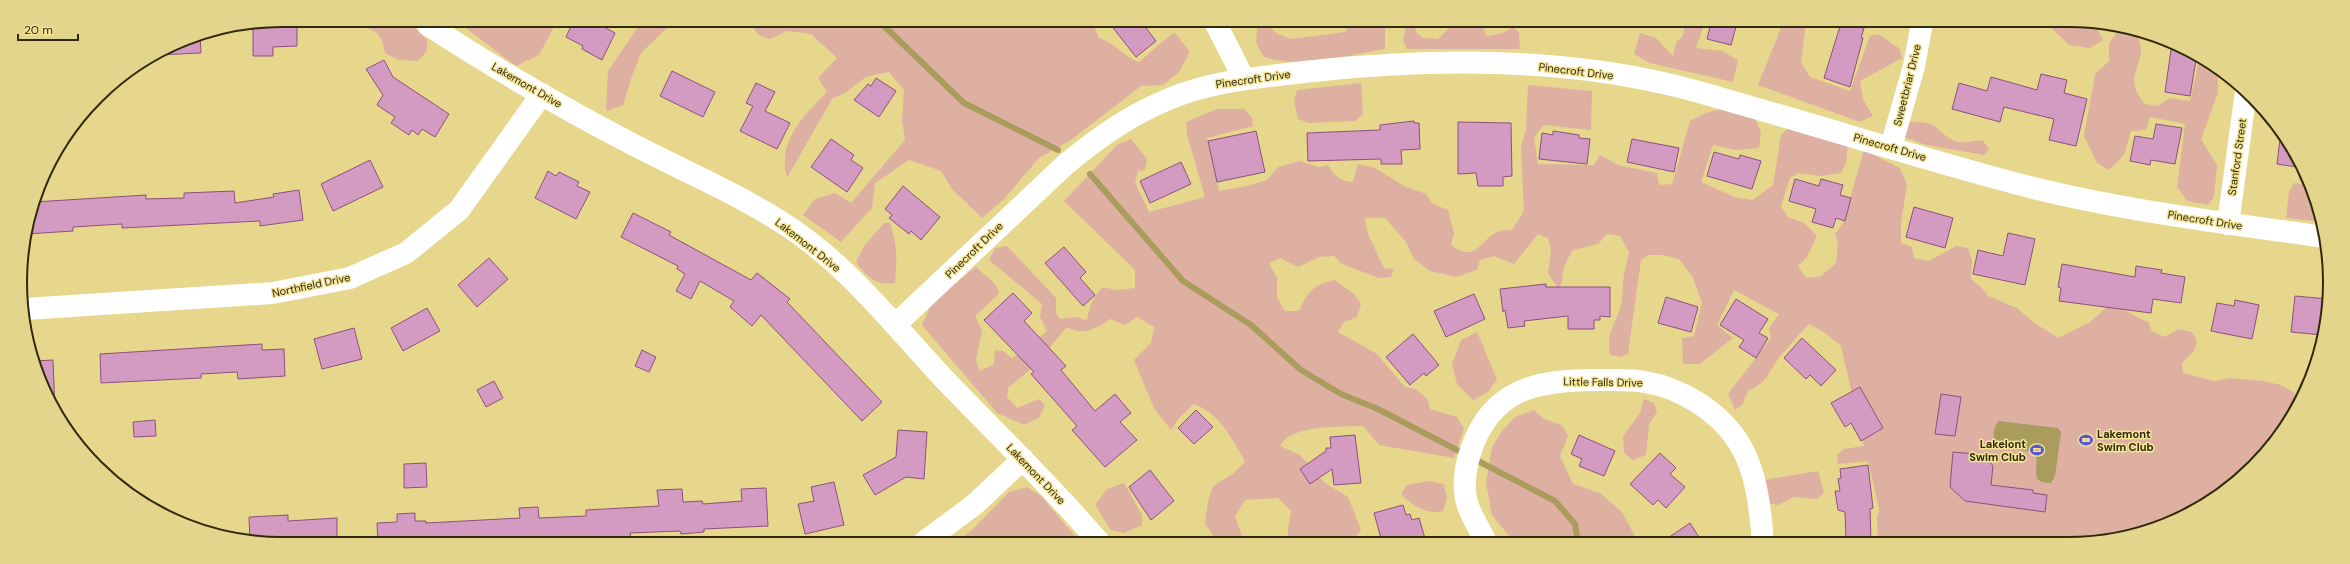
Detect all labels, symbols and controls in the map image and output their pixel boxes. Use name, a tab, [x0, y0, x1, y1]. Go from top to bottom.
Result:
scale bar	[18, 16, 78, 42]
text: 20 m	[24, 22, 53, 38]
street label: Sweetbriar Drive	[1890, 43, 1924, 127]
street label: Lakemont Drive	[489, 59, 565, 111]
street label: Pinecroft Drive	[1538, 59, 1614, 83]
street label: Pinecroft Drive	[1215, 67, 1291, 91]
street label: Stanford Street	[2225, 117, 2249, 197]
street label: Pinecroft Drive	[1852, 130, 1928, 164]
street label: Pinecroft Drive	[2167, 207, 2243, 233]
street label: Lakemont Drive	[773, 215, 843, 275]
street label: Pinecroft Drive	[942, 219, 1006, 281]
street label: Northfield Drive	[271, 270, 351, 300]
street label: Little Falls Drive	[1563, 374, 1643, 390]
place label: Lakemont Swim Club	[2097, 427, 2154, 454]
sports icon: Lakemont Swim Club	[2078, 432, 2094, 448]
place label: Lakelont Swim Club	[1969, 437, 2026, 464]
street label: Lakemont Drive	[1003, 441, 1069, 507]
sports icon: Lakelont Swim Club	[2029, 442, 2045, 458]

